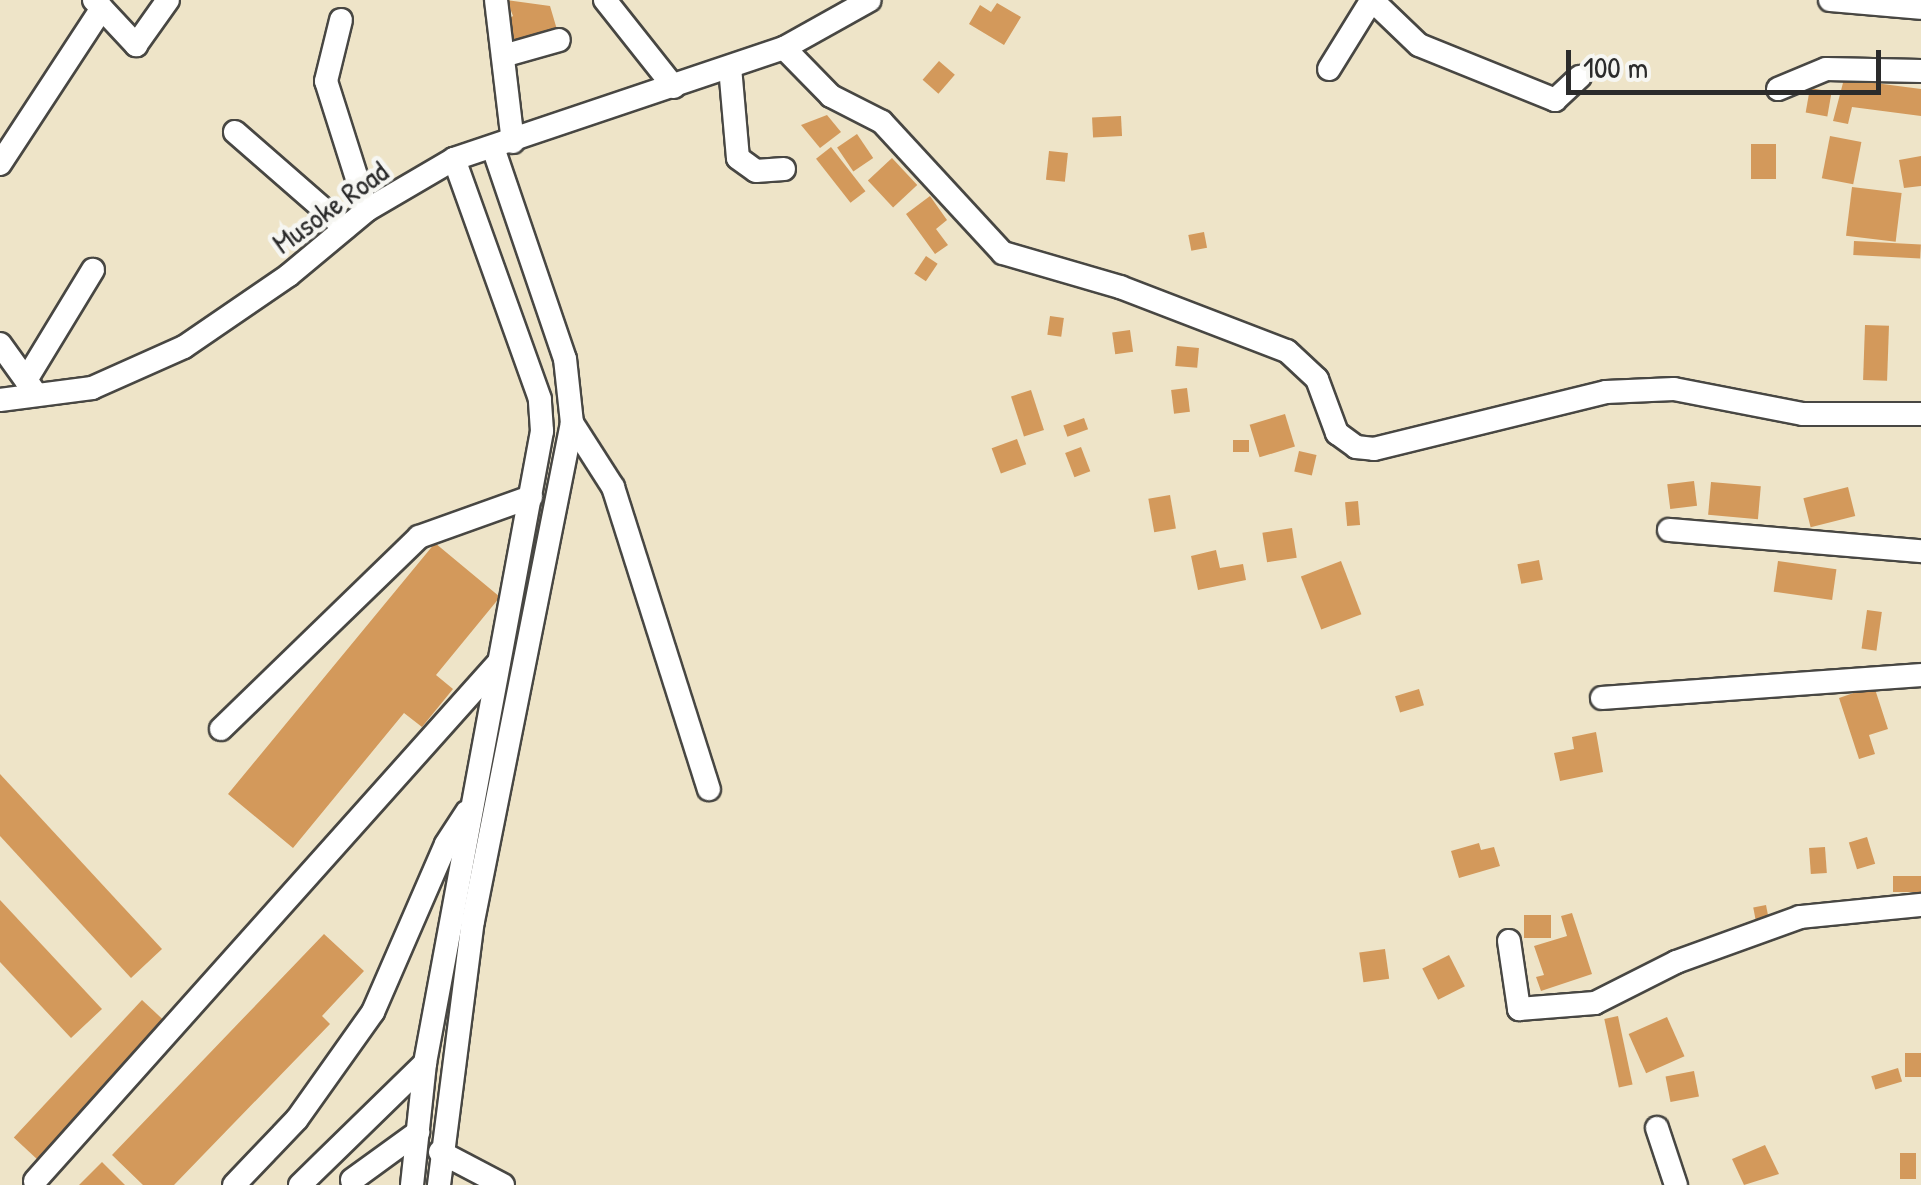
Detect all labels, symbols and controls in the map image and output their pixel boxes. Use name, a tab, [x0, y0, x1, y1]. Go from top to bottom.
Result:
scale bar	[1571, 30, 1886, 92]
text: 100 m	[1583, 47, 1648, 87]
street label: Musoke Road	[265, 153, 395, 261]

